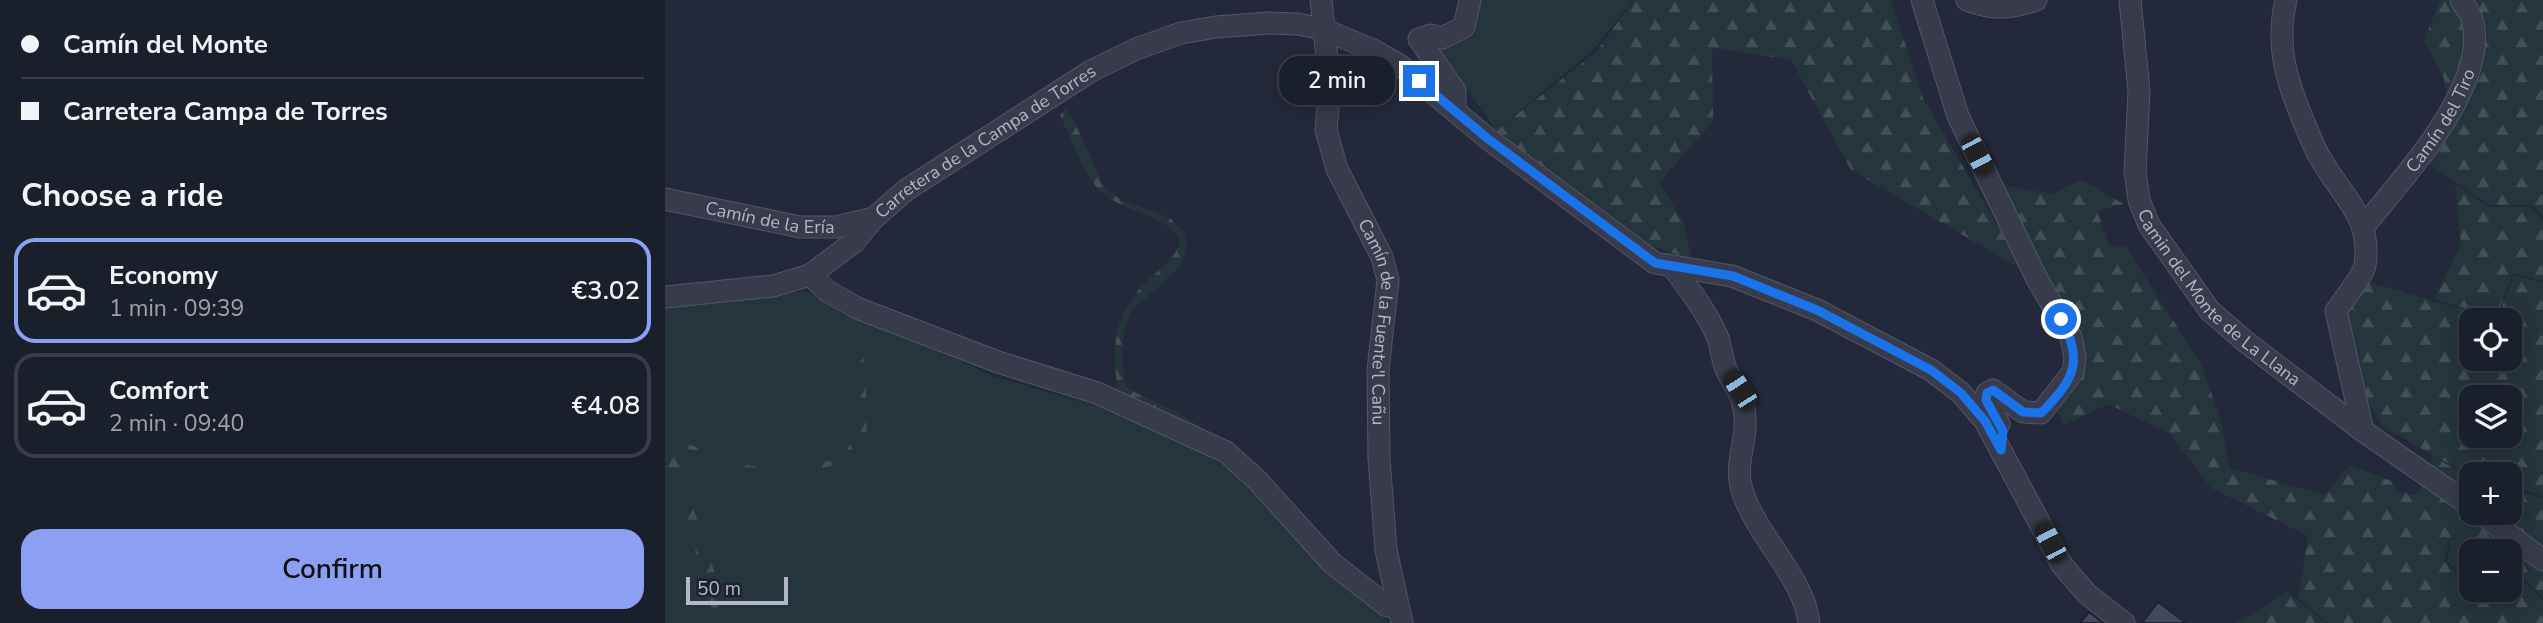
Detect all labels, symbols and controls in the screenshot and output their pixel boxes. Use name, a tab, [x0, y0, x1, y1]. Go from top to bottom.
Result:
text: Camín del Monte	[63, 27, 268, 62]
callout: 2 min	[1279, 56, 1395, 106]
street label: Carretera de la Campa de Torres	[870, 59, 1101, 224]
text: 2 min	[1308, 65, 1366, 96]
route end	[1403, 65, 1435, 97]
street label: Camín del Tiro	[2400, 66, 2481, 178]
text: Carretera Campa de Torres	[63, 94, 388, 129]
car	[1958, 132, 1997, 178]
text: Choose a ride	[21, 174, 223, 217]
street label: Camín de la Ería	[703, 196, 835, 239]
street label: Camin del Monte de La Llana	[2132, 205, 2306, 391]
street label: Camín de la Fuente'l Cañu	[1352, 215, 1400, 425]
text: Economy	[109, 258, 218, 293]
icon: car	[25, 259, 88, 322]
text: €3.02	[571, 273, 640, 308]
text: 1 min · 09:39	[109, 293, 244, 324]
route start	[2045, 303, 2077, 335]
map controls	[2459, 308, 2522, 602]
button: locate	[2459, 308, 2522, 371]
car	[1720, 367, 1761, 413]
text: Comfort	[109, 373, 209, 408]
icon: car	[25, 374, 88, 437]
button: layers	[2459, 385, 2522, 448]
text: €4.08	[571, 388, 640, 423]
text: 2 min · 09:40	[109, 408, 244, 439]
button: +	[2459, 462, 2522, 525]
car	[2031, 519, 2070, 565]
button: Confirm	[21, 529, 644, 609]
button: −	[2459, 539, 2522, 602]
scale bar	[686, 574, 787, 606]
text: 50 m	[697, 576, 741, 602]

